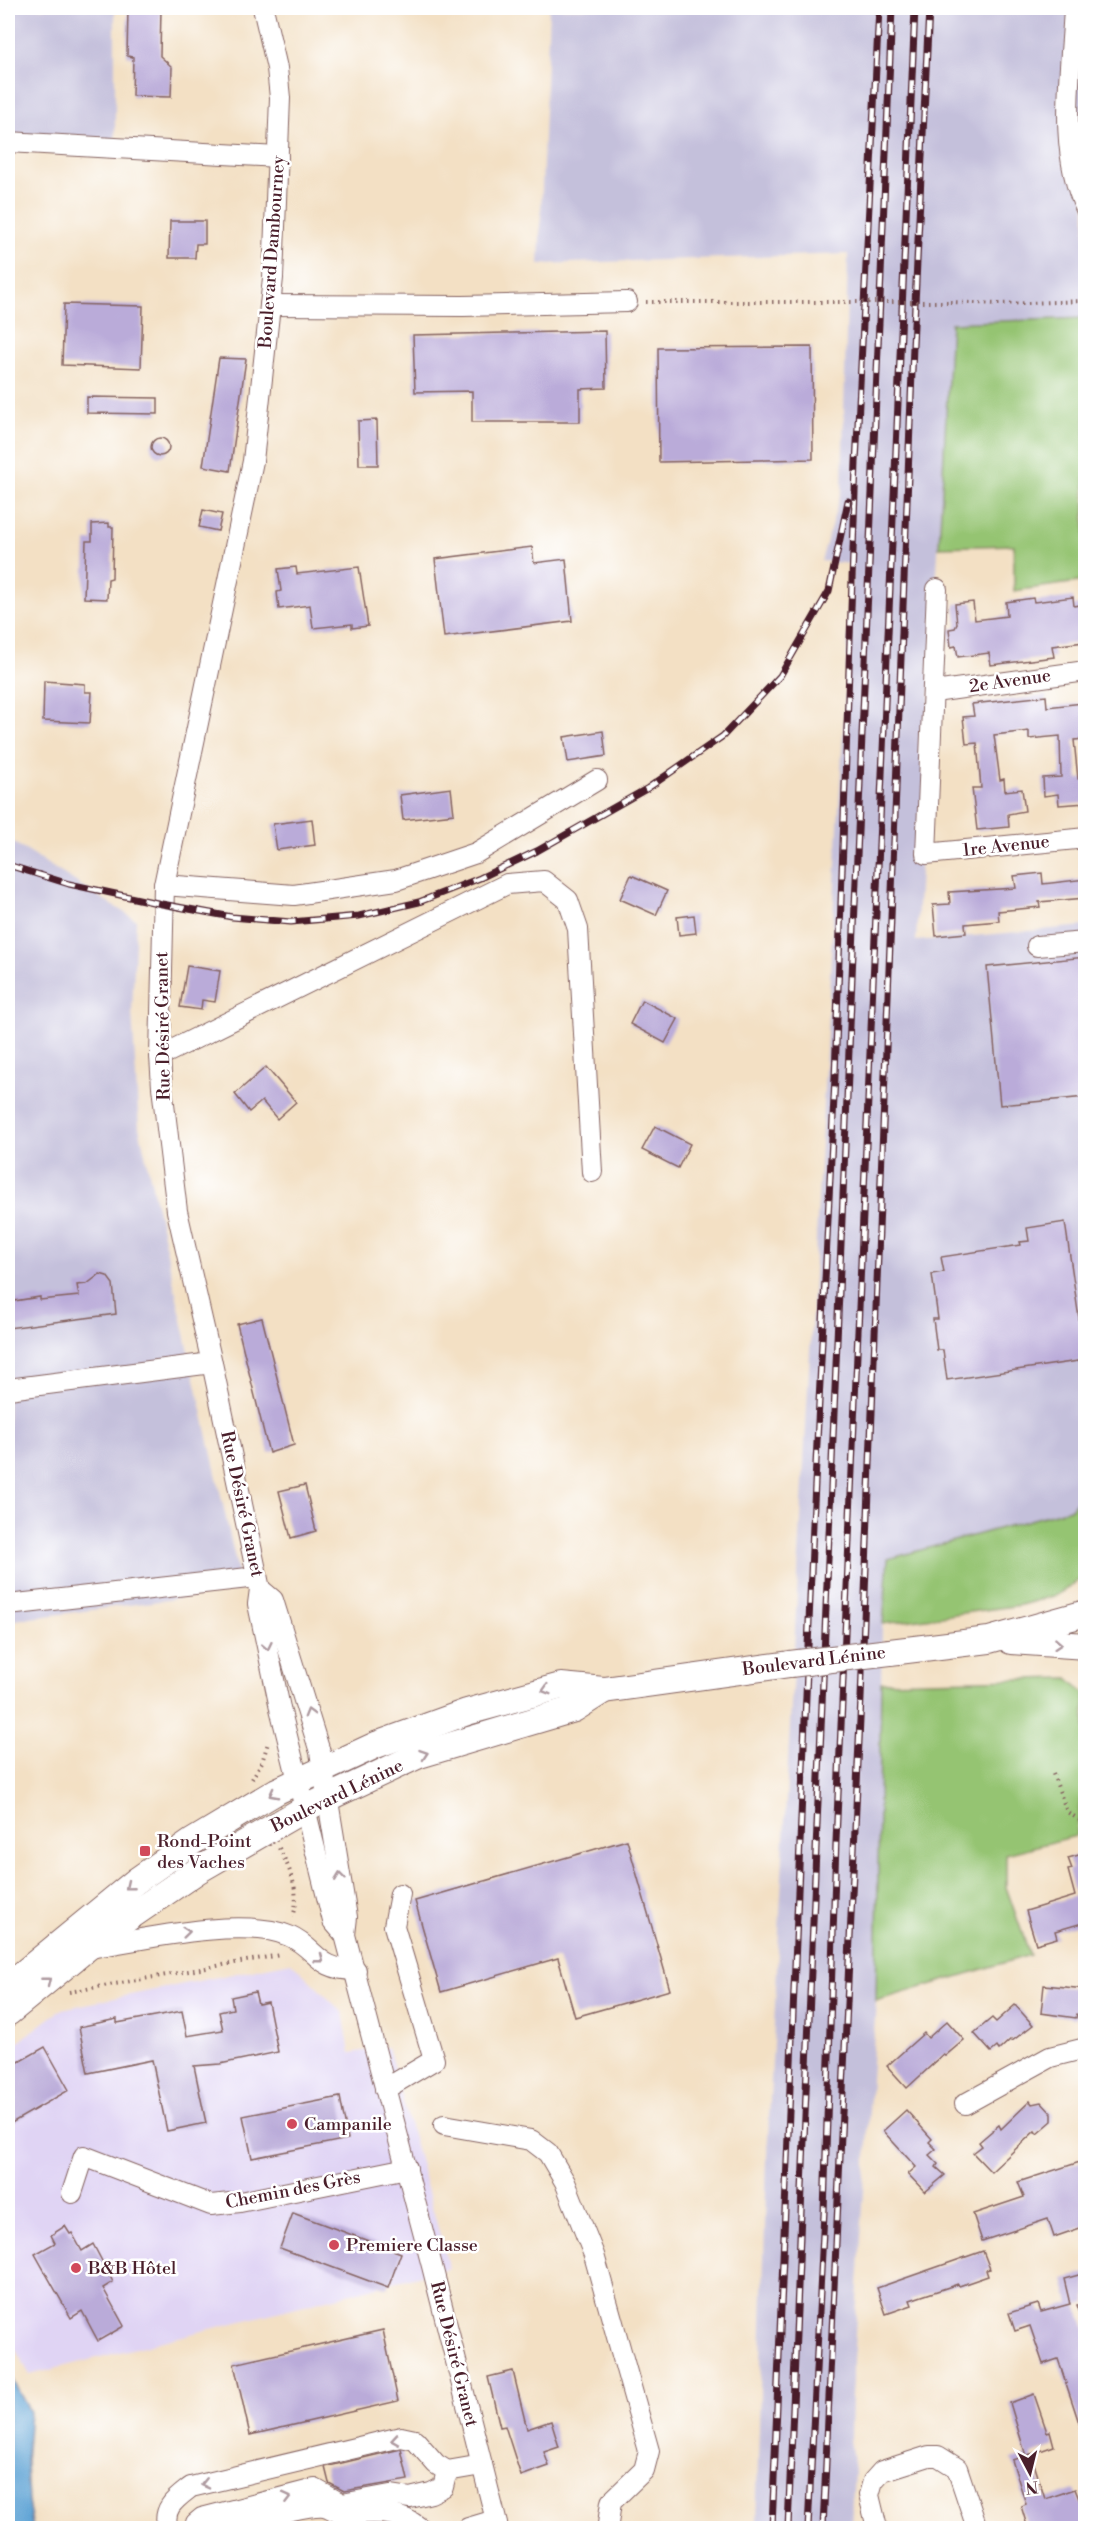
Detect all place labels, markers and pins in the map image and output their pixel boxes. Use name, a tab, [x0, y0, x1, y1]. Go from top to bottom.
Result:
place label: Rond-Point des Vaches	[157, 1830, 252, 1874]
marker: Rond-Point des Vaches	[138, 1844, 152, 1858]
place label: Campanile	[304, 2113, 392, 2136]
marker: Campanile	[285, 2117, 299, 2131]
place label: Premiere Classe	[346, 2234, 478, 2257]
marker: Premiere Classe	[327, 2238, 341, 2252]
place label: B&B Hôtel	[87, 2257, 177, 2280]
marker: B&B Hôtel	[69, 2261, 83, 2275]

